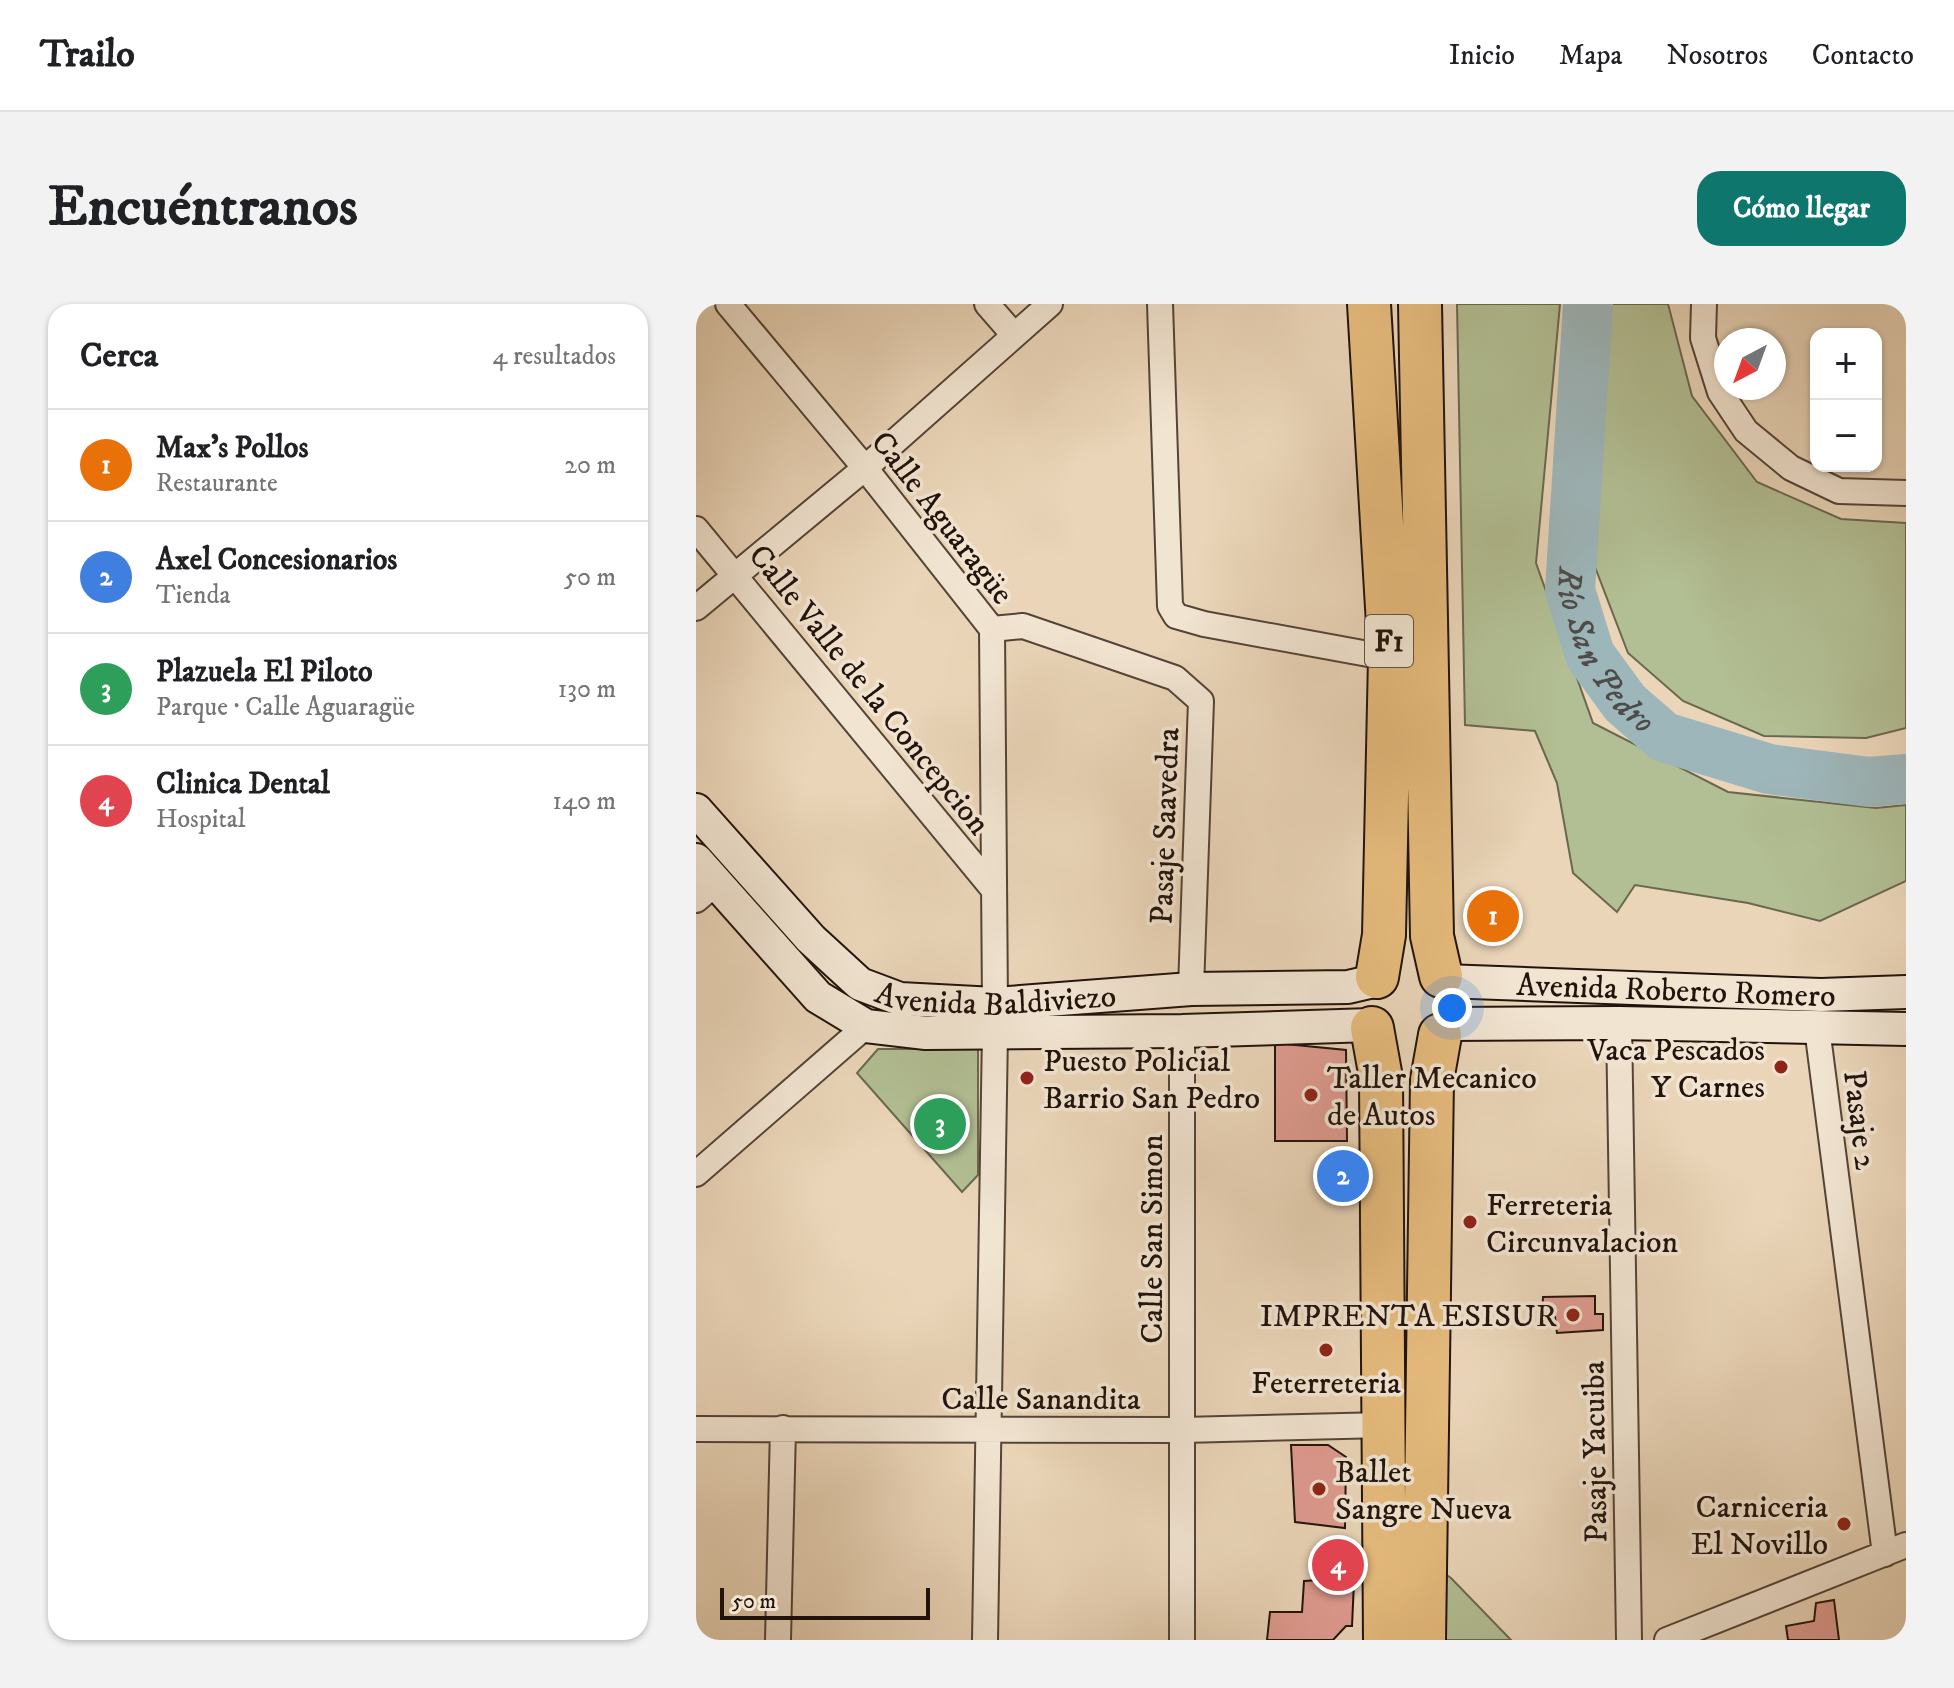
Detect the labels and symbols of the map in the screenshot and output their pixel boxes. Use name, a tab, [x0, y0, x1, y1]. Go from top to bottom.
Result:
north arrow	[1714, 328, 1786, 400]
street label: Calle Aguaragüe	[861, 424, 1021, 613]
street label: Calle Valle de la Concepcion	[739, 537, 998, 844]
water label: Río San Pedro	[1547, 564, 1664, 743]
road number: F1	[1365, 615, 1413, 667]
street label: Pasaje Saavedra	[1143, 727, 1189, 925]
pin: 1	[1467, 886, 1519, 946]
street label: Avenida Roberto Romero	[1515, 966, 1836, 1017]
street label: Avenida Baldiviezo	[869, 974, 1118, 1026]
your location	[1432, 988, 1472, 1028]
place label: Vaca Pescados Y Carnes	[1586, 1031, 1765, 1108]
place label: Puesto Policial Barrio San Pedro	[1043, 1042, 1260, 1119]
marker: Vaca Pescados Y Carnes	[1772, 1058, 1790, 1076]
place label: Taller Mecanico de Autos	[1327, 1059, 1537, 1136]
street label: Pasaje 2	[1833, 1068, 1885, 1173]
marker: Puesto Policial Barrio San Pedro	[1018, 1069, 1036, 1087]
marker: Taller Mecanico de Autos	[1302, 1086, 1320, 1104]
pin: 3	[914, 1094, 966, 1154]
street label: Calle San Simon	[1133, 1134, 1173, 1344]
pin: 2	[1317, 1146, 1369, 1206]
place label: Ferreteria Circunvalacion	[1486, 1186, 1678, 1263]
marker: Ferreteria Circunvalacion	[1461, 1213, 1479, 1231]
place label: IMPRENTA ESISUR	[1260, 1297, 1557, 1337]
marker: IMPRENTA ESISUR	[1564, 1306, 1582, 1324]
marker: Feterreteria	[1317, 1341, 1335, 1359]
street label: Pasaje Yacuiba	[1574, 1360, 1618, 1543]
place label: Feterreteria	[1251, 1364, 1401, 1404]
street label: Calle Sanandita	[941, 1380, 1141, 1420]
place label: Ballet Sangre Nueva	[1335, 1453, 1512, 1530]
marker: Ballet Sangre Nueva	[1310, 1480, 1328, 1498]
place label: Carniceria El Novillo	[1691, 1488, 1828, 1565]
marker: Carniceria El Novillo	[1835, 1515, 1853, 1533]
pin: 4	[1312, 1535, 1364, 1595]
scale bar	[720, 1584, 930, 1620]

